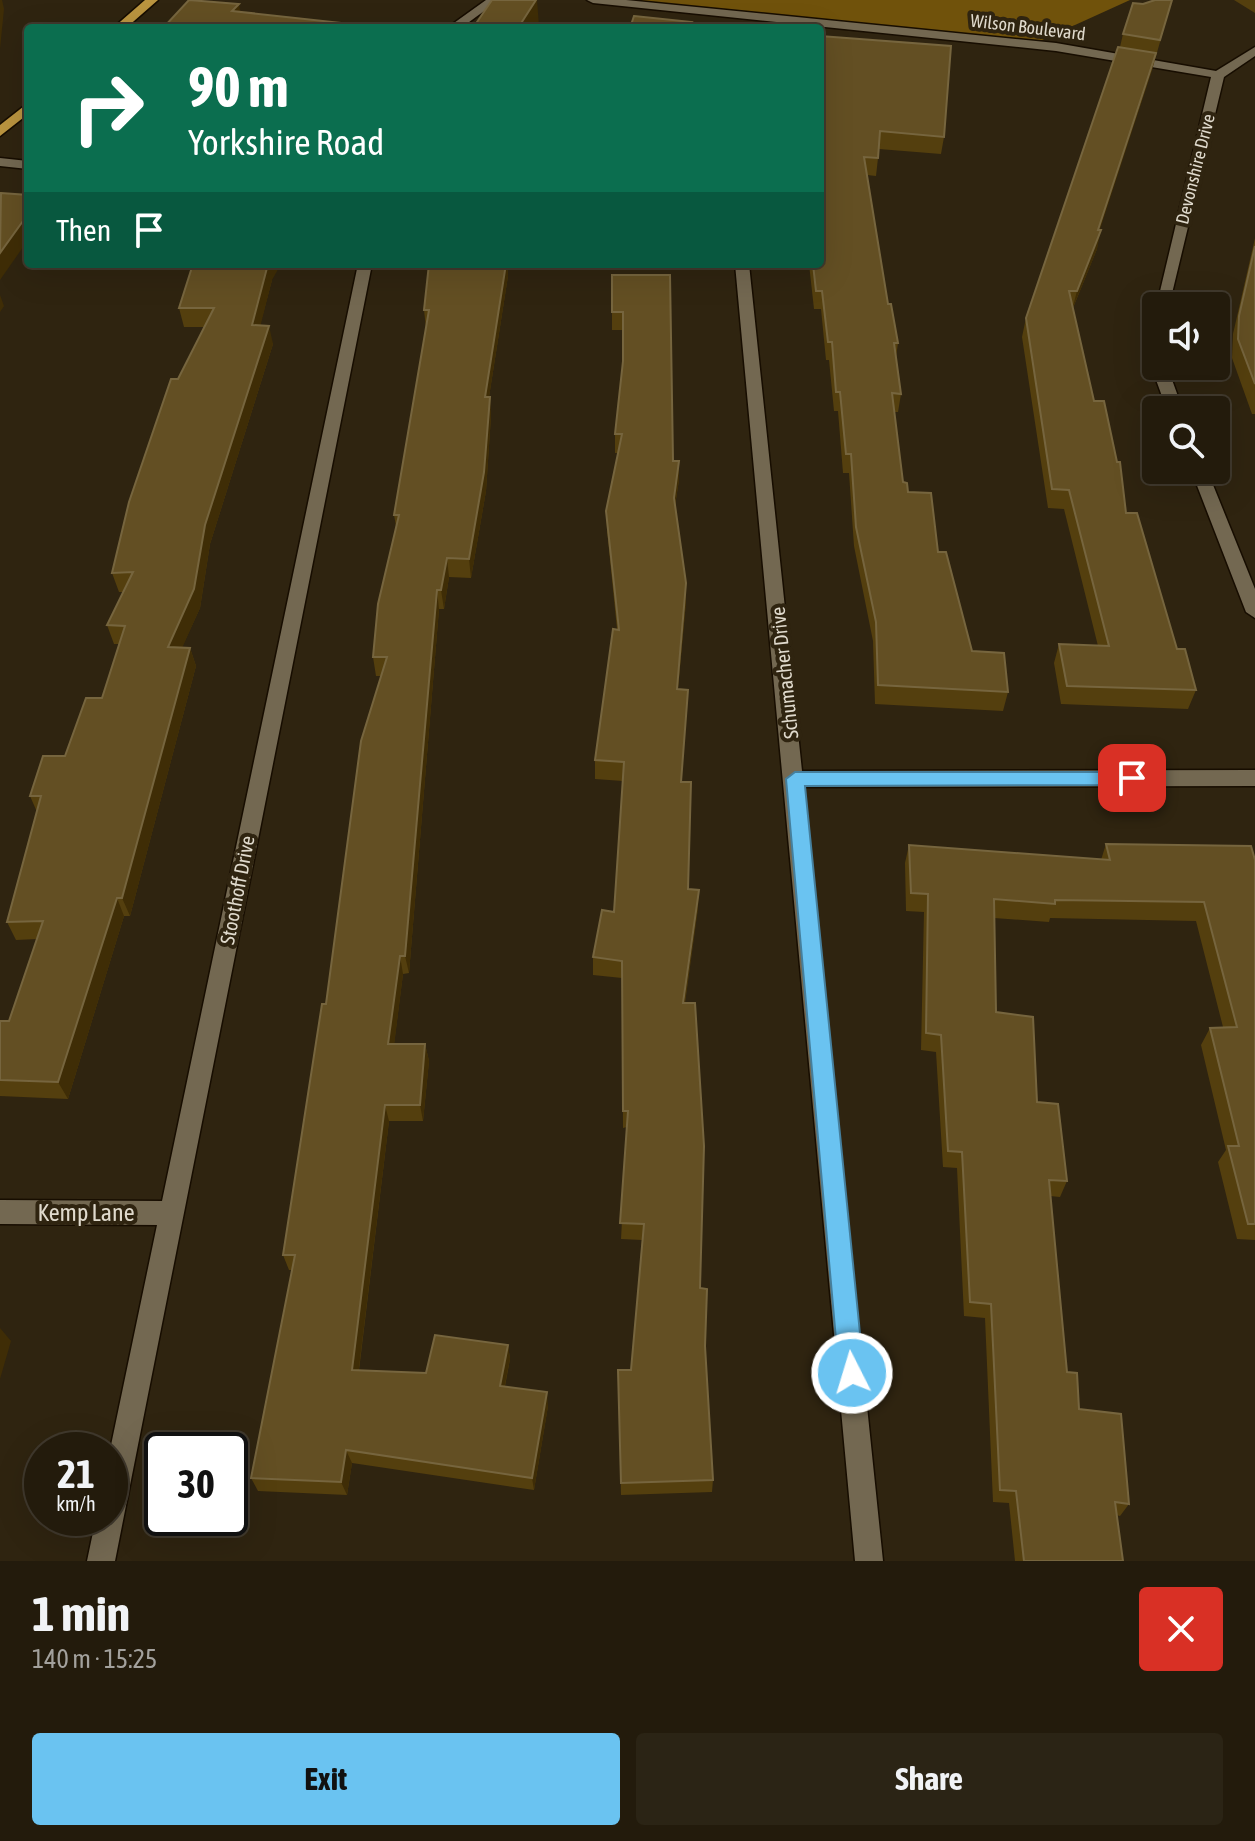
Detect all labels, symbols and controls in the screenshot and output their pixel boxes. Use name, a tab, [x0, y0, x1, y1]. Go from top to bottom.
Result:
street label: Wilson Boulevard	[969, 10, 1087, 44]
text: 90 m	[188, 55, 289, 119]
icon: right	[56, 56, 160, 160]
street label: Devonshire Drive	[1171, 112, 1219, 226]
text: Yorkshire Road	[188, 121, 384, 163]
icon: arrive	[127, 208, 171, 252]
text: Then	[56, 213, 111, 247]
map controls	[1142, 292, 1230, 484]
button: sound	[1142, 292, 1230, 380]
button: search	[1142, 396, 1230, 484]
street label: Schumacher Drive	[766, 606, 802, 740]
pin	[1098, 744, 1166, 812]
icon: arrive	[1110, 756, 1154, 800]
street label: Stoothoff Drive	[215, 834, 259, 946]
street label: Kemp Lane	[37, 1199, 135, 1226]
position arrow	[810, 1331, 894, 1415]
speed limit sign: 30	[144, 1432, 248, 1536]
text: 21	[57, 1451, 95, 1496]
text: km/h	[56, 1492, 96, 1515]
text: 1 min	[32, 1586, 130, 1641]
button: close	[1139, 1587, 1223, 1671]
text: 140 m · 15:25	[32, 1644, 157, 1674]
button: Exit	[32, 1733, 620, 1825]
button: Share	[636, 1733, 1223, 1825]

